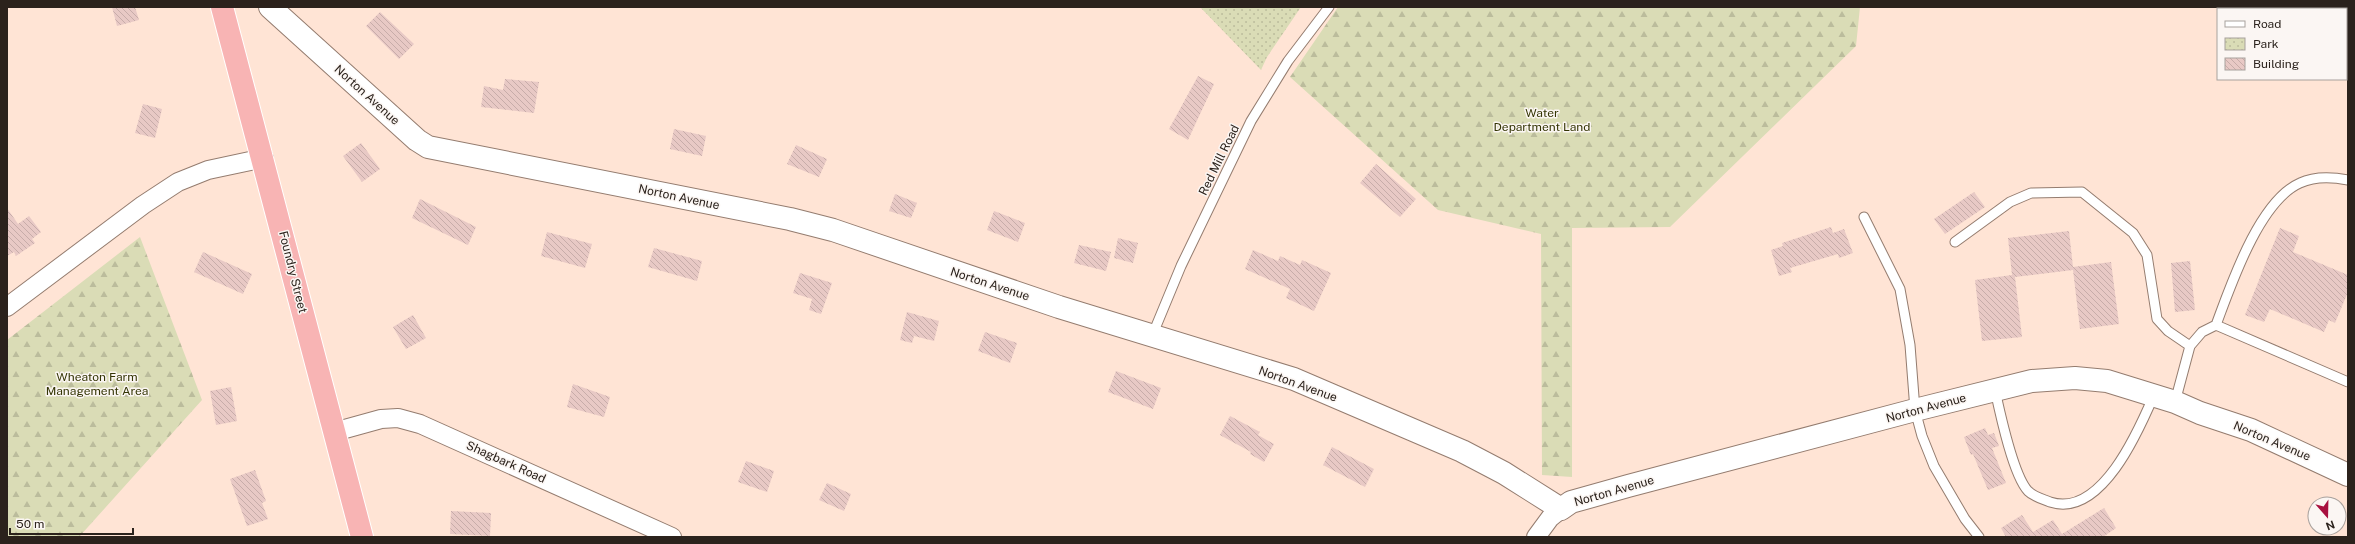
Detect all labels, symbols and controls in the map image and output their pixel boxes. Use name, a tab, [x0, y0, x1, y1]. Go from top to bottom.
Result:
legend	[2217, 8, 2347, 80]
text: Road	[2253, 17, 2281, 31]
text: Park	[2253, 37, 2279, 51]
text: Building	[2253, 57, 2299, 71]
street label: Norton Avenue	[332, 62, 403, 128]
park label: Water Department Land	[1494, 106, 1590, 134]
street label: Red Mill Road	[1196, 122, 1242, 198]
street label: Norton Avenue	[637, 182, 721, 212]
street label: Foundry Street	[276, 229, 310, 315]
street label: Norton Avenue	[949, 265, 1032, 303]
street label: Norton Avenue	[1257, 363, 1339, 405]
park label: Wheaton Farm Management Area	[46, 370, 148, 398]
street label: Norton Avenue	[1884, 390, 1968, 425]
street label: Norton Avenue	[2231, 418, 2313, 464]
street label: Shagbark Road	[464, 438, 548, 486]
street label: Norton Avenue	[1572, 473, 1656, 509]
north arrow	[2307, 496, 2347, 536]
scale bar	[10, 510, 133, 536]
text: 50 m	[16, 517, 44, 531]
text: N	[2324, 518, 2337, 533]

